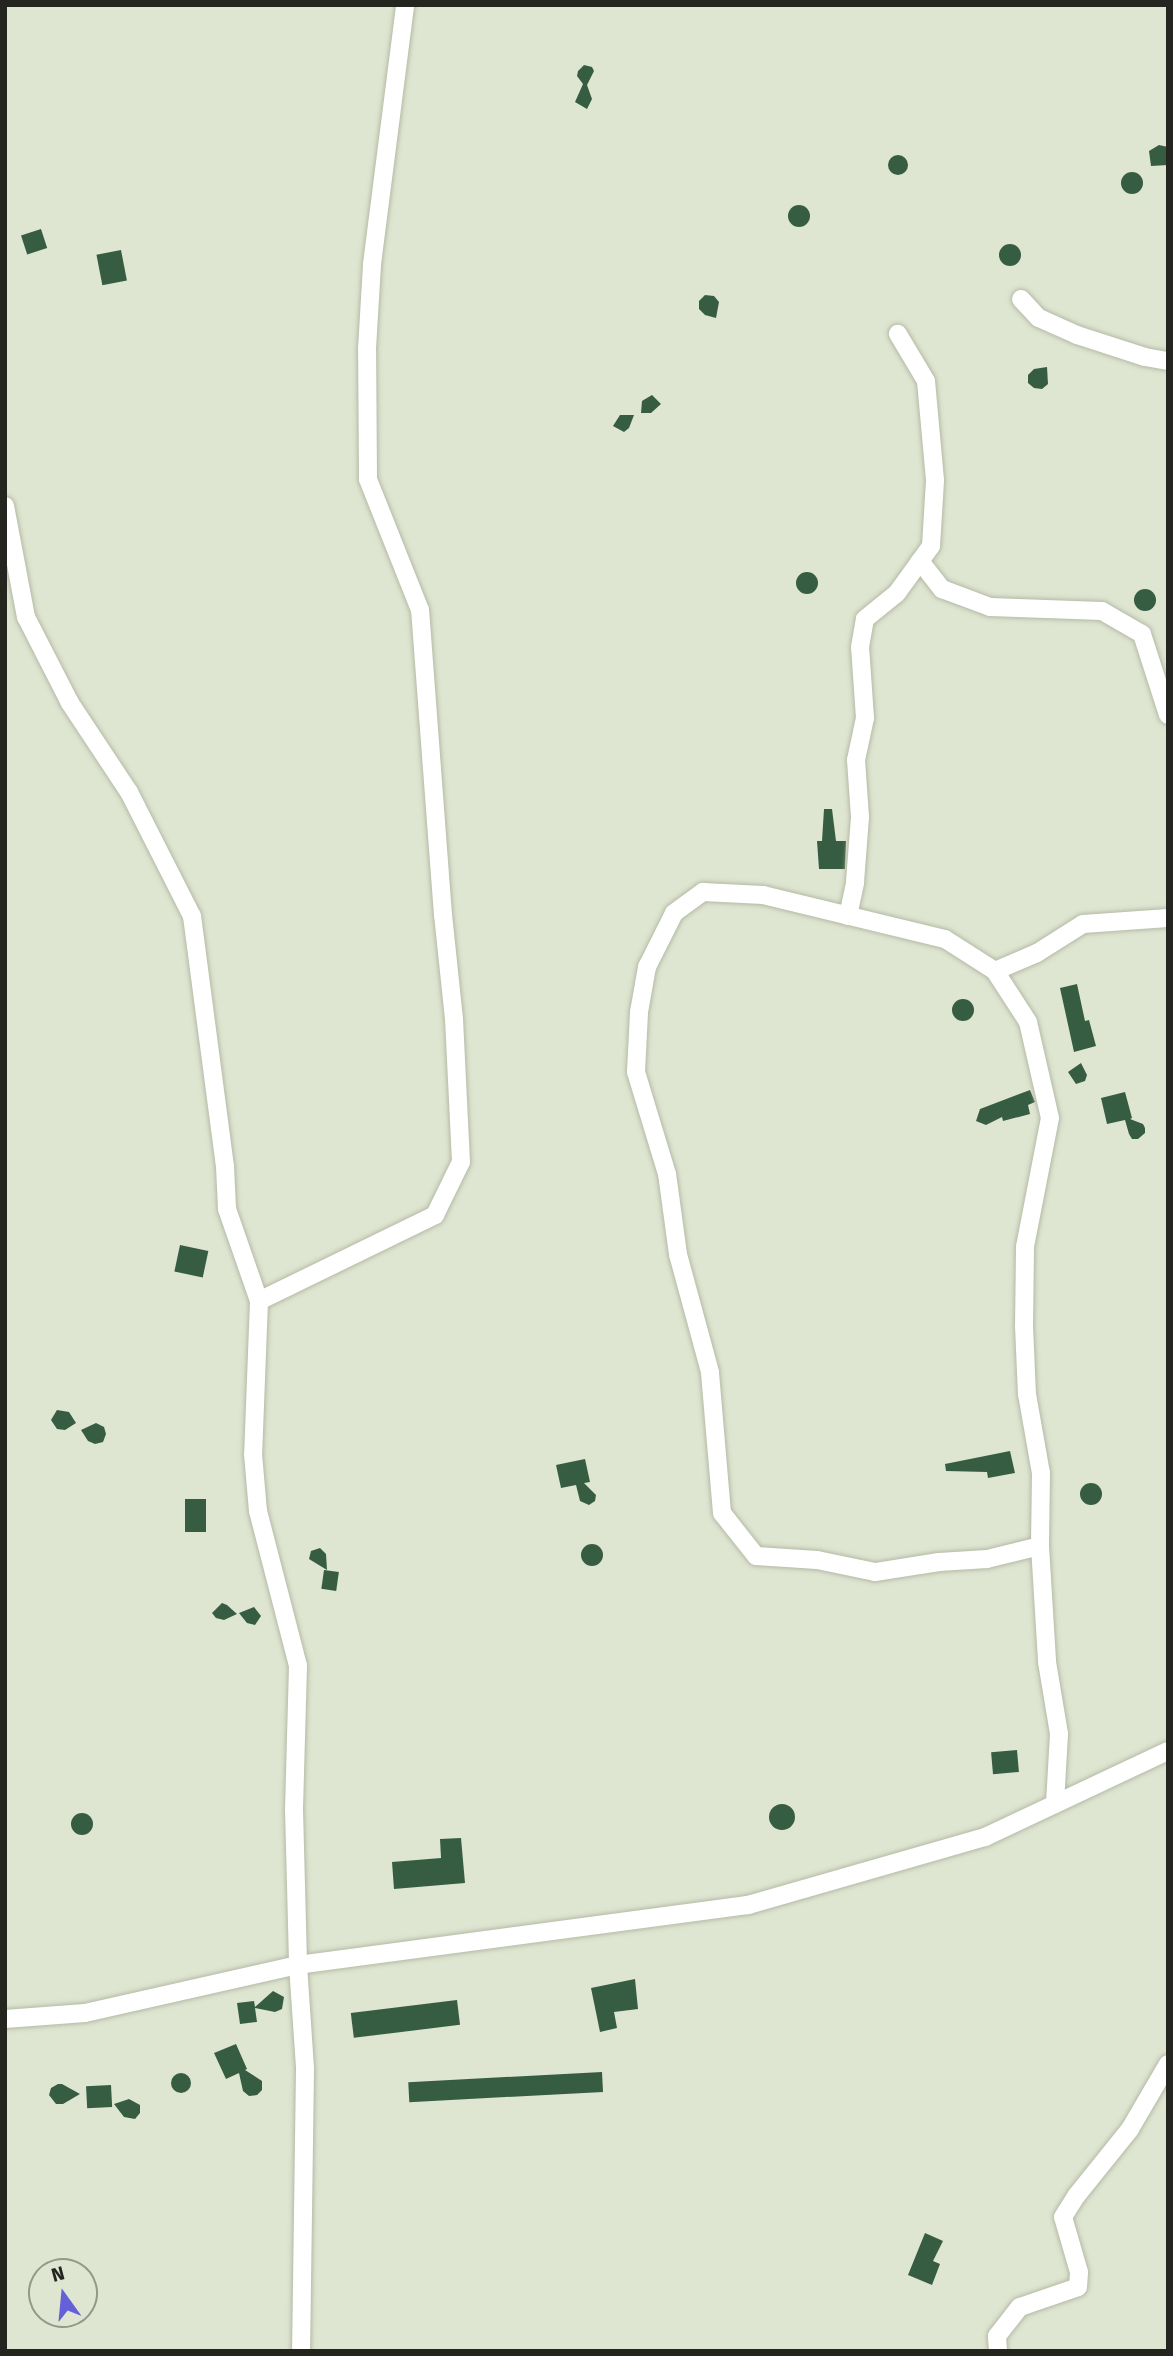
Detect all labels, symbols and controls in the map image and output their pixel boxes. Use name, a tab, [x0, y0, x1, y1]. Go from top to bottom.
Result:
north arrow	[28, 2258, 98, 2328]
text: N	[49, 2261, 67, 2287]

